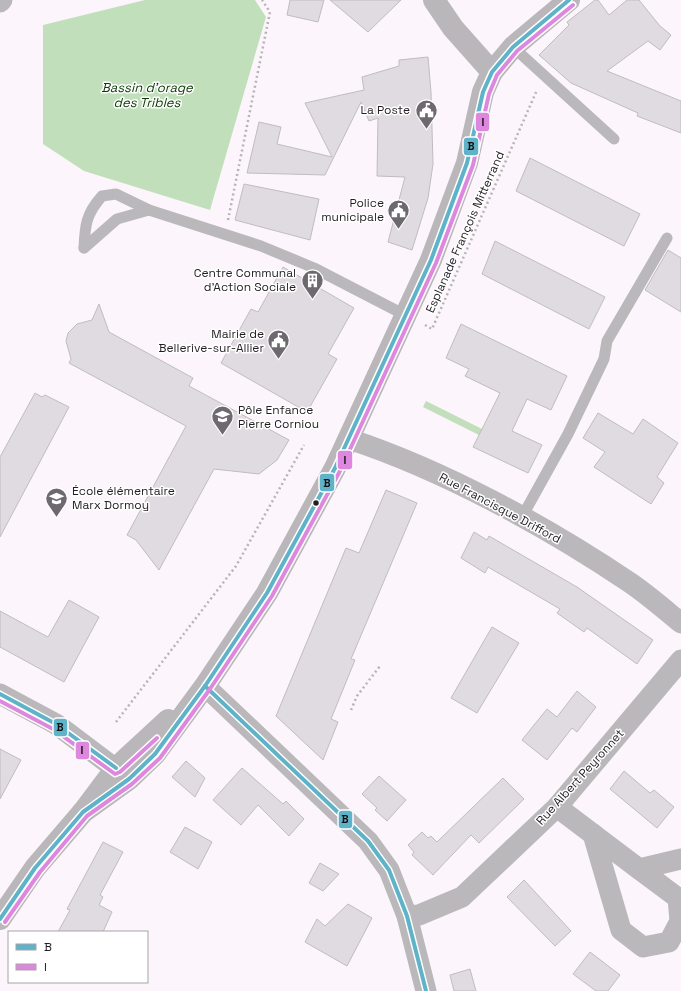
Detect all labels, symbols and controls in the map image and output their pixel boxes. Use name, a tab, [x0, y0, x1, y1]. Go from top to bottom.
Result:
water label: Bassin d'orage des Tribles	[101, 79, 194, 111]
public building icon: La Poste	[413, 97, 439, 130]
place label: La Poste	[360, 102, 410, 118]
line badge: I	[475, 112, 490, 132]
text: I	[482, 115, 485, 129]
line badge: B	[463, 137, 479, 156]
text: B	[467, 139, 475, 153]
street label: Esplanade François Mitterrand	[422, 149, 508, 315]
place label: Police municipale	[321, 195, 384, 225]
public building icon: Police municipale	[386, 197, 412, 230]
place label: Centre Communal d'Action Sociale	[194, 265, 296, 295]
building icon: Centre Communal d'Action Sociale	[299, 267, 325, 300]
place label: Mairie de Bellerive-sur-Allier	[158, 326, 264, 356]
public building icon: Mairie de Bellerive-sur-Allier	[266, 328, 292, 361]
place label: Pôle Enfance Pierre Corniou	[238, 402, 319, 432]
school or university icon: Pôle Enfance Pierre Corniou	[209, 404, 235, 437]
line badge: I	[337, 450, 353, 470]
text: I	[344, 453, 347, 467]
street label: Rue Francisque Drifford	[436, 469, 564, 547]
line badge: B	[319, 473, 335, 492]
text: B	[323, 476, 331, 490]
place label: École élémentaire Marx Dormoy	[72, 483, 175, 513]
school or university icon: École élémentaire Marx Dormoy	[43, 485, 69, 518]
unlabelled marker	[311, 498, 321, 508]
line badge: B	[53, 718, 68, 737]
text: B	[56, 720, 64, 734]
street label: Rue Albert Peyronnet	[533, 726, 627, 828]
line badge: I	[75, 741, 90, 760]
text: I	[81, 743, 84, 757]
line badge: B	[338, 810, 353, 829]
text: B	[341, 812, 349, 826]
legend	[8, 931, 148, 983]
text: B	[44, 939, 52, 955]
text: I	[44, 959, 47, 975]

